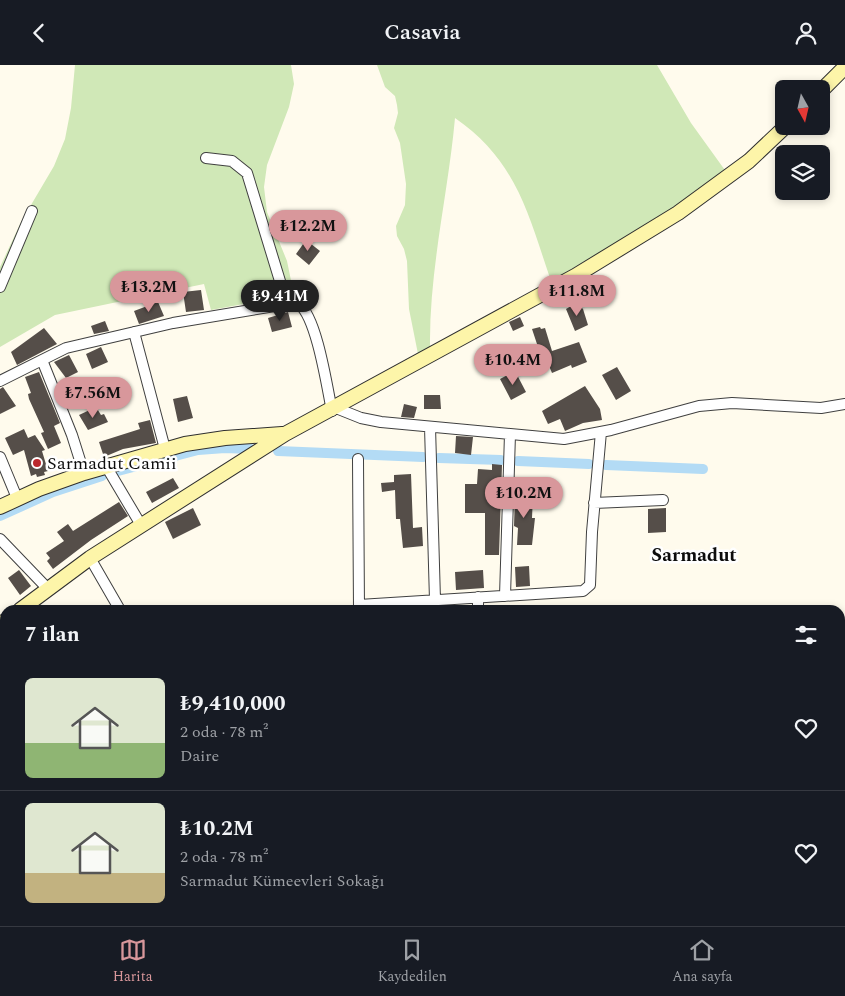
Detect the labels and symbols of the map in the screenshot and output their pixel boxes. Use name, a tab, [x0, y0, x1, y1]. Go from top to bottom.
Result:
north arrow	[775, 80, 830, 135]
pin: ₺12.2M	[267, 209, 349, 252]
pin: ₺13.2M	[108, 271, 190, 313]
pin: ₺11.8M	[536, 275, 618, 317]
pin: ₺9.41M	[239, 279, 321, 322]
pin: ₺10.4M	[472, 343, 554, 386]
pin: ₺7.56M	[52, 377, 134, 419]
place label: Sarmadut Camii	[47, 450, 177, 477]
marker: Sarmadut Camii	[31, 457, 43, 469]
pin: ₺10.2M	[483, 477, 565, 519]
district label: Sarmadut	[651, 541, 737, 570]

